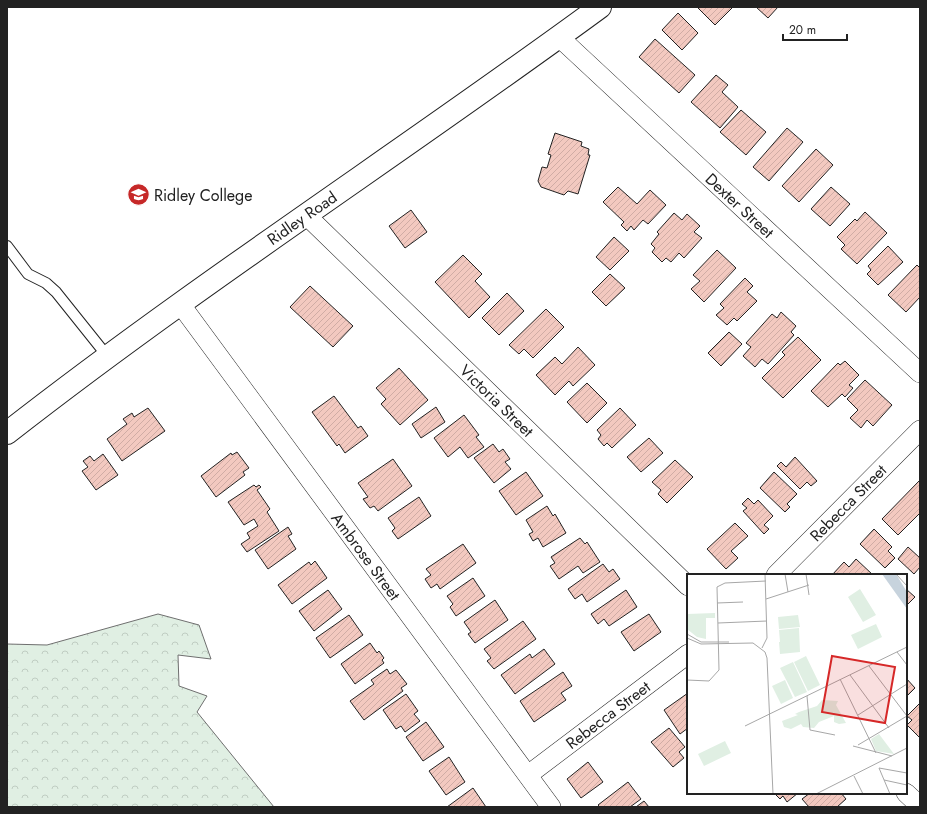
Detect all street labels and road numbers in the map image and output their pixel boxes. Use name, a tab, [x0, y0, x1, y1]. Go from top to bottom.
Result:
street label: Dexter Street	[700, 167, 779, 243]
street label: Ridley Road	[262, 185, 341, 250]
street label: Victoria Street	[455, 359, 539, 442]
street label: Rebecca Street	[804, 459, 892, 546]
street label: Ambrose Street	[326, 508, 406, 605]
street label: Rebecca Street	[561, 675, 655, 754]

